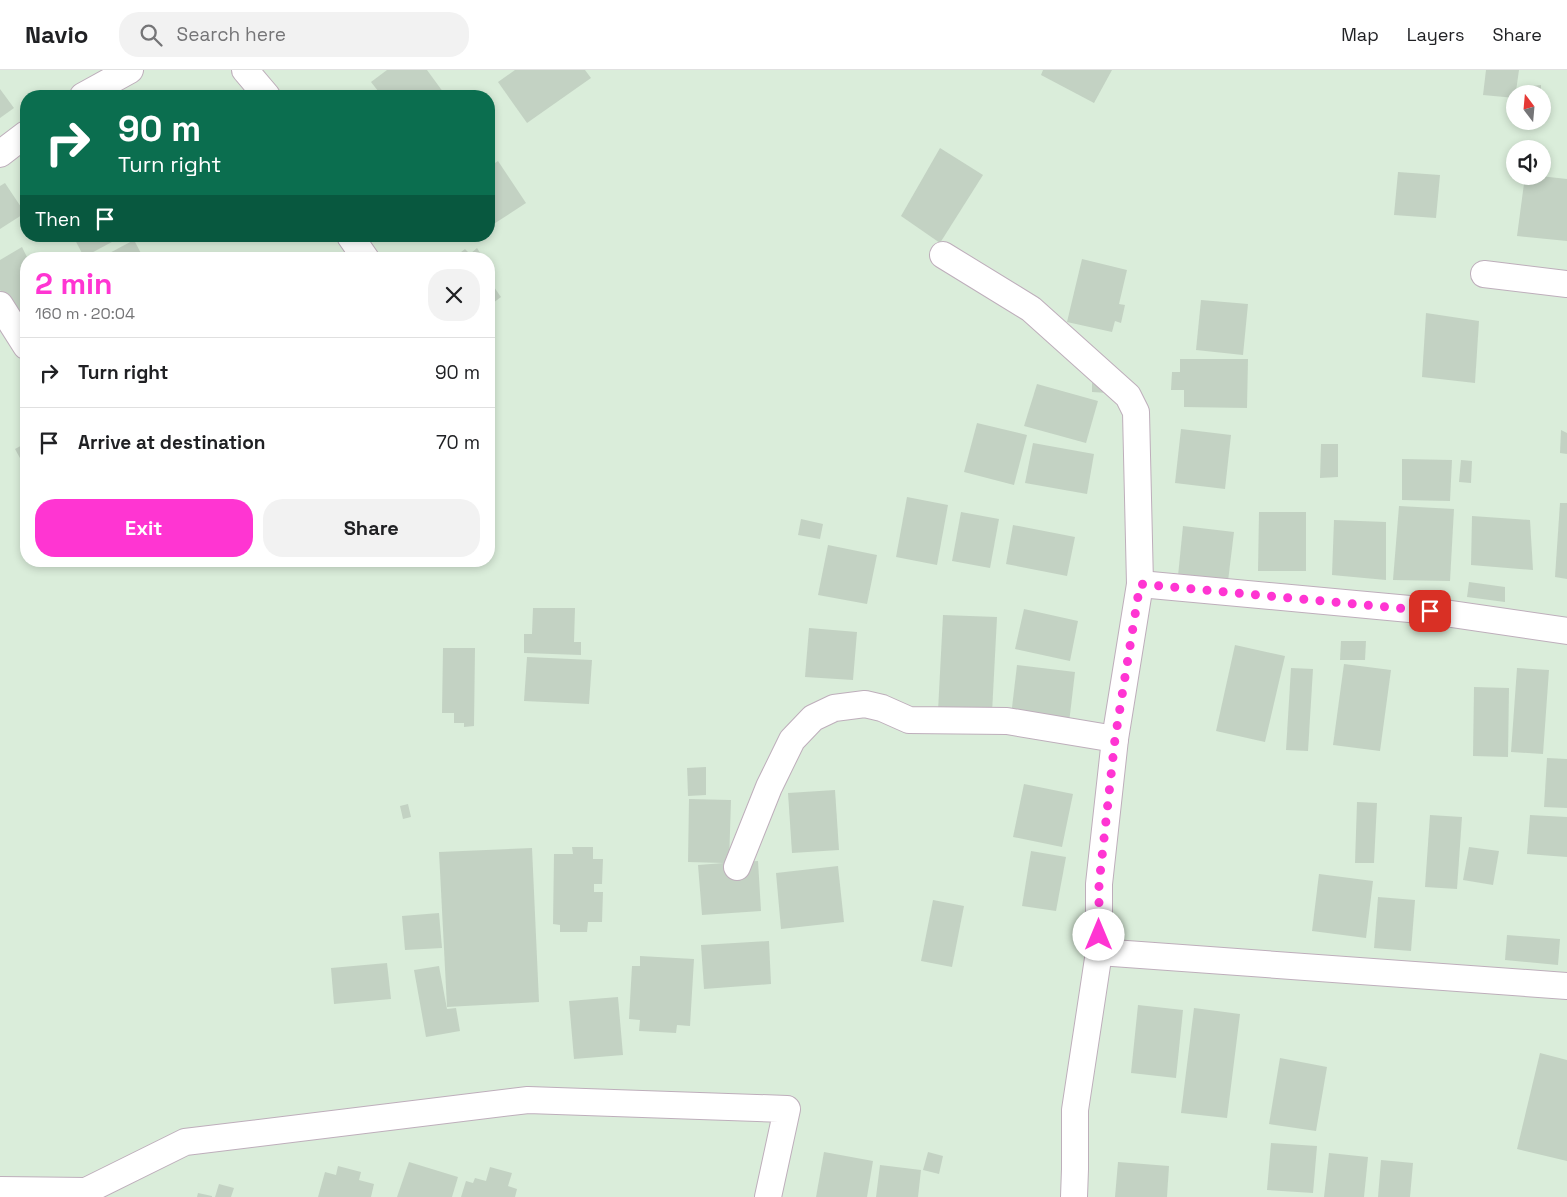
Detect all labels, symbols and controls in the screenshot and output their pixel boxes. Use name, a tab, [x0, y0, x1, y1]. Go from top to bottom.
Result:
search box	[119, 12, 469, 57]
text: Navio	[25, 19, 89, 50]
icon: search	[137, 21, 165, 49]
text: Search here	[177, 22, 286, 47]
text: Map	[1341, 23, 1379, 46]
text: Layers	[1407, 23, 1464, 46]
text: Share	[1492, 23, 1542, 46]
north arrow	[1506, 85, 1551, 130]
map controls	[1506, 85, 1551, 185]
text: 90 m	[118, 107, 201, 151]
icon: right	[35, 110, 100, 175]
button: sound	[1506, 140, 1551, 185]
text: Turn right	[118, 150, 221, 178]
icon: arrive	[91, 205, 119, 233]
text: Then	[35, 207, 81, 232]
text: 2 min	[35, 264, 113, 303]
button: close	[428, 269, 480, 321]
text: 160 m · 20:04	[35, 303, 135, 324]
icon: right	[35, 359, 63, 387]
text: Turn right	[78, 360, 168, 385]
text: 90 m	[435, 360, 480, 385]
icon: arrive	[35, 429, 63, 457]
text: Arrive at destination	[78, 430, 266, 455]
text: 70 m	[436, 430, 480, 455]
button: Exit	[35, 499, 253, 557]
button: Share	[263, 499, 480, 557]
pin	[1409, 590, 1451, 632]
icon: arrive	[1416, 597, 1444, 625]
position arrow	[1072, 908, 1124, 960]

